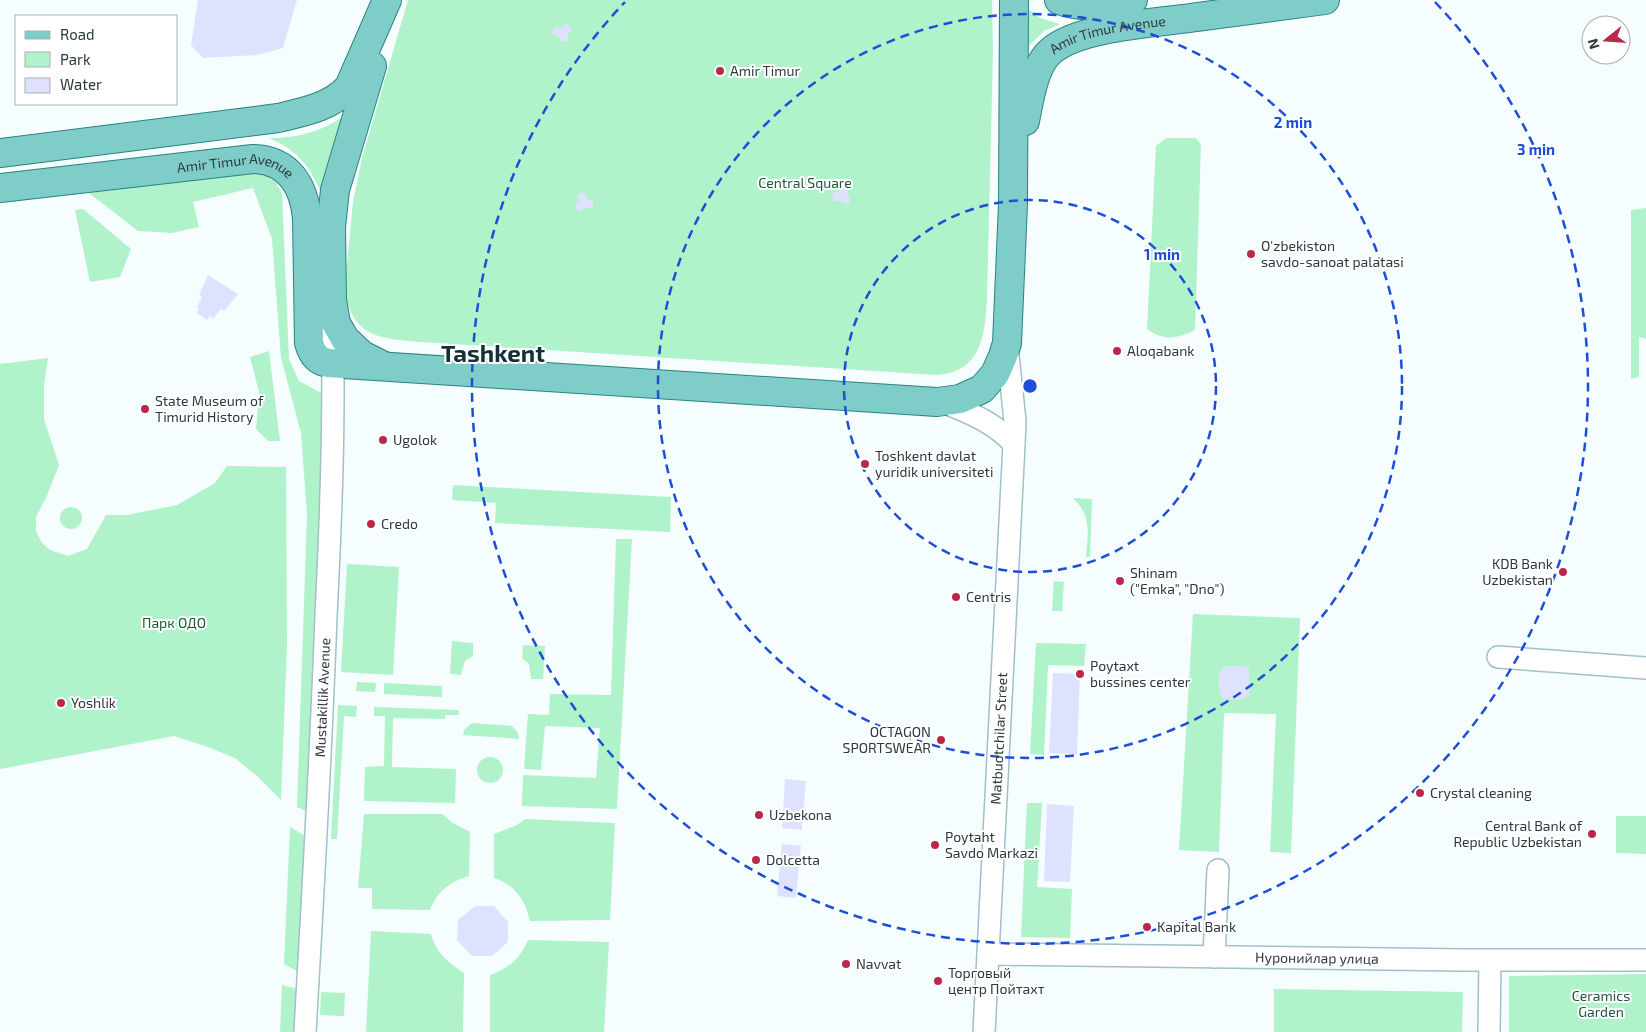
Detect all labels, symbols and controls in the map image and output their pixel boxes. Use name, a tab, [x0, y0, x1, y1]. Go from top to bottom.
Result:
street label: Amir Timur Avenue	[1046, 12, 1167, 57]
legend	[15, 15, 178, 105]
north arrow	[1581, 15, 1631, 65]
text: Road	[60, 25, 95, 43]
text: N	[1583, 37, 1603, 51]
text: Park	[60, 50, 91, 68]
place label: Amir Timur	[730, 62, 800, 79]
marker: Amir Timur	[714, 65, 726, 77]
text: Water	[60, 75, 102, 93]
text: 2 min	[1274, 113, 1312, 131]
text: 3 min	[1517, 140, 1555, 158]
street label: Amir Timur Avenue	[176, 150, 298, 181]
park label: Central Square	[758, 174, 852, 191]
place label: O'zbekiston savdo-sanoat palatasi	[1261, 237, 1404, 270]
text: 1 min	[1144, 245, 1180, 263]
marker: O'zbekiston savdo-sanoat palatasi	[1245, 248, 1257, 260]
district label: Tashkent	[441, 338, 545, 367]
place label: Aloqabank	[1127, 342, 1194, 359]
marker: Aloqabank	[1111, 345, 1123, 357]
centre of rings	[1021, 377, 1039, 395]
place label: State Museum of Timurid History	[155, 392, 264, 425]
marker: State Museum of Timurid History	[139, 403, 151, 415]
place label: Ugolok	[393, 431, 437, 448]
marker: Ugolok	[377, 434, 389, 446]
place label: Toshkent davlat yuridik universiteti	[875, 447, 993, 480]
marker: Toshkent davlat yuridik universiteti	[859, 458, 871, 470]
place label: Credo	[381, 515, 418, 532]
marker: Credo	[365, 518, 377, 530]
place label: KDB Bank Uzbekistan	[1482, 555, 1553, 588]
place label: Shinam ("Еmka", "Dno")	[1130, 564, 1224, 597]
marker: KDB Bank Uzbekistan	[1557, 566, 1569, 578]
marker: Shinam ("Еmka", "Dno")	[1114, 575, 1126, 587]
place label: Centris	[966, 588, 1011, 605]
marker: Centris	[950, 591, 962, 603]
park label: Парк ОДО	[142, 614, 206, 631]
street label: Mustakillik Avenue	[311, 637, 333, 758]
place label: Poytaxt bussines center	[1090, 657, 1191, 690]
marker: Poytaxt bussines center	[1074, 668, 1086, 680]
street label: Matbuotchilar Street	[987, 672, 1010, 805]
place label: Yoshlik	[71, 694, 116, 711]
marker: Yoshlik	[55, 697, 67, 709]
place label: OCTAGON SPORTSWEAR	[843, 723, 931, 756]
marker: OCTAGON SPORTSWEAR	[935, 734, 947, 746]
place label: Crystal cleaning	[1430, 784, 1532, 801]
marker: Crystal cleaning	[1414, 787, 1426, 799]
place label: Uzbekona	[769, 806, 832, 823]
marker: Uzbekona	[753, 809, 765, 821]
place label: Central Bank of Republic Uzbekistan	[1453, 817, 1583, 850]
place label: Poytaht Savdo Markazi	[945, 828, 1038, 861]
marker: Central Bank of Republic Uzbekistan	[1586, 828, 1598, 840]
marker: Poytaht Savdo Markazi	[929, 839, 941, 851]
place label: Dolcetta	[766, 851, 820, 868]
marker: Dolcetta	[750, 854, 762, 866]
place label: Kapital Bank	[1157, 918, 1236, 935]
marker: Kapital Bank	[1141, 921, 1153, 933]
street label: Нуронийлар улица	[1255, 948, 1379, 967]
place label: Navvat	[856, 955, 901, 972]
marker: Navvat	[840, 958, 852, 970]
place label: Торговый центр Пойтахт	[948, 964, 1045, 997]
marker: Торговый центр Пойтахт	[932, 975, 944, 987]
park label: Ceramics Garden	[1572, 987, 1630, 1020]

